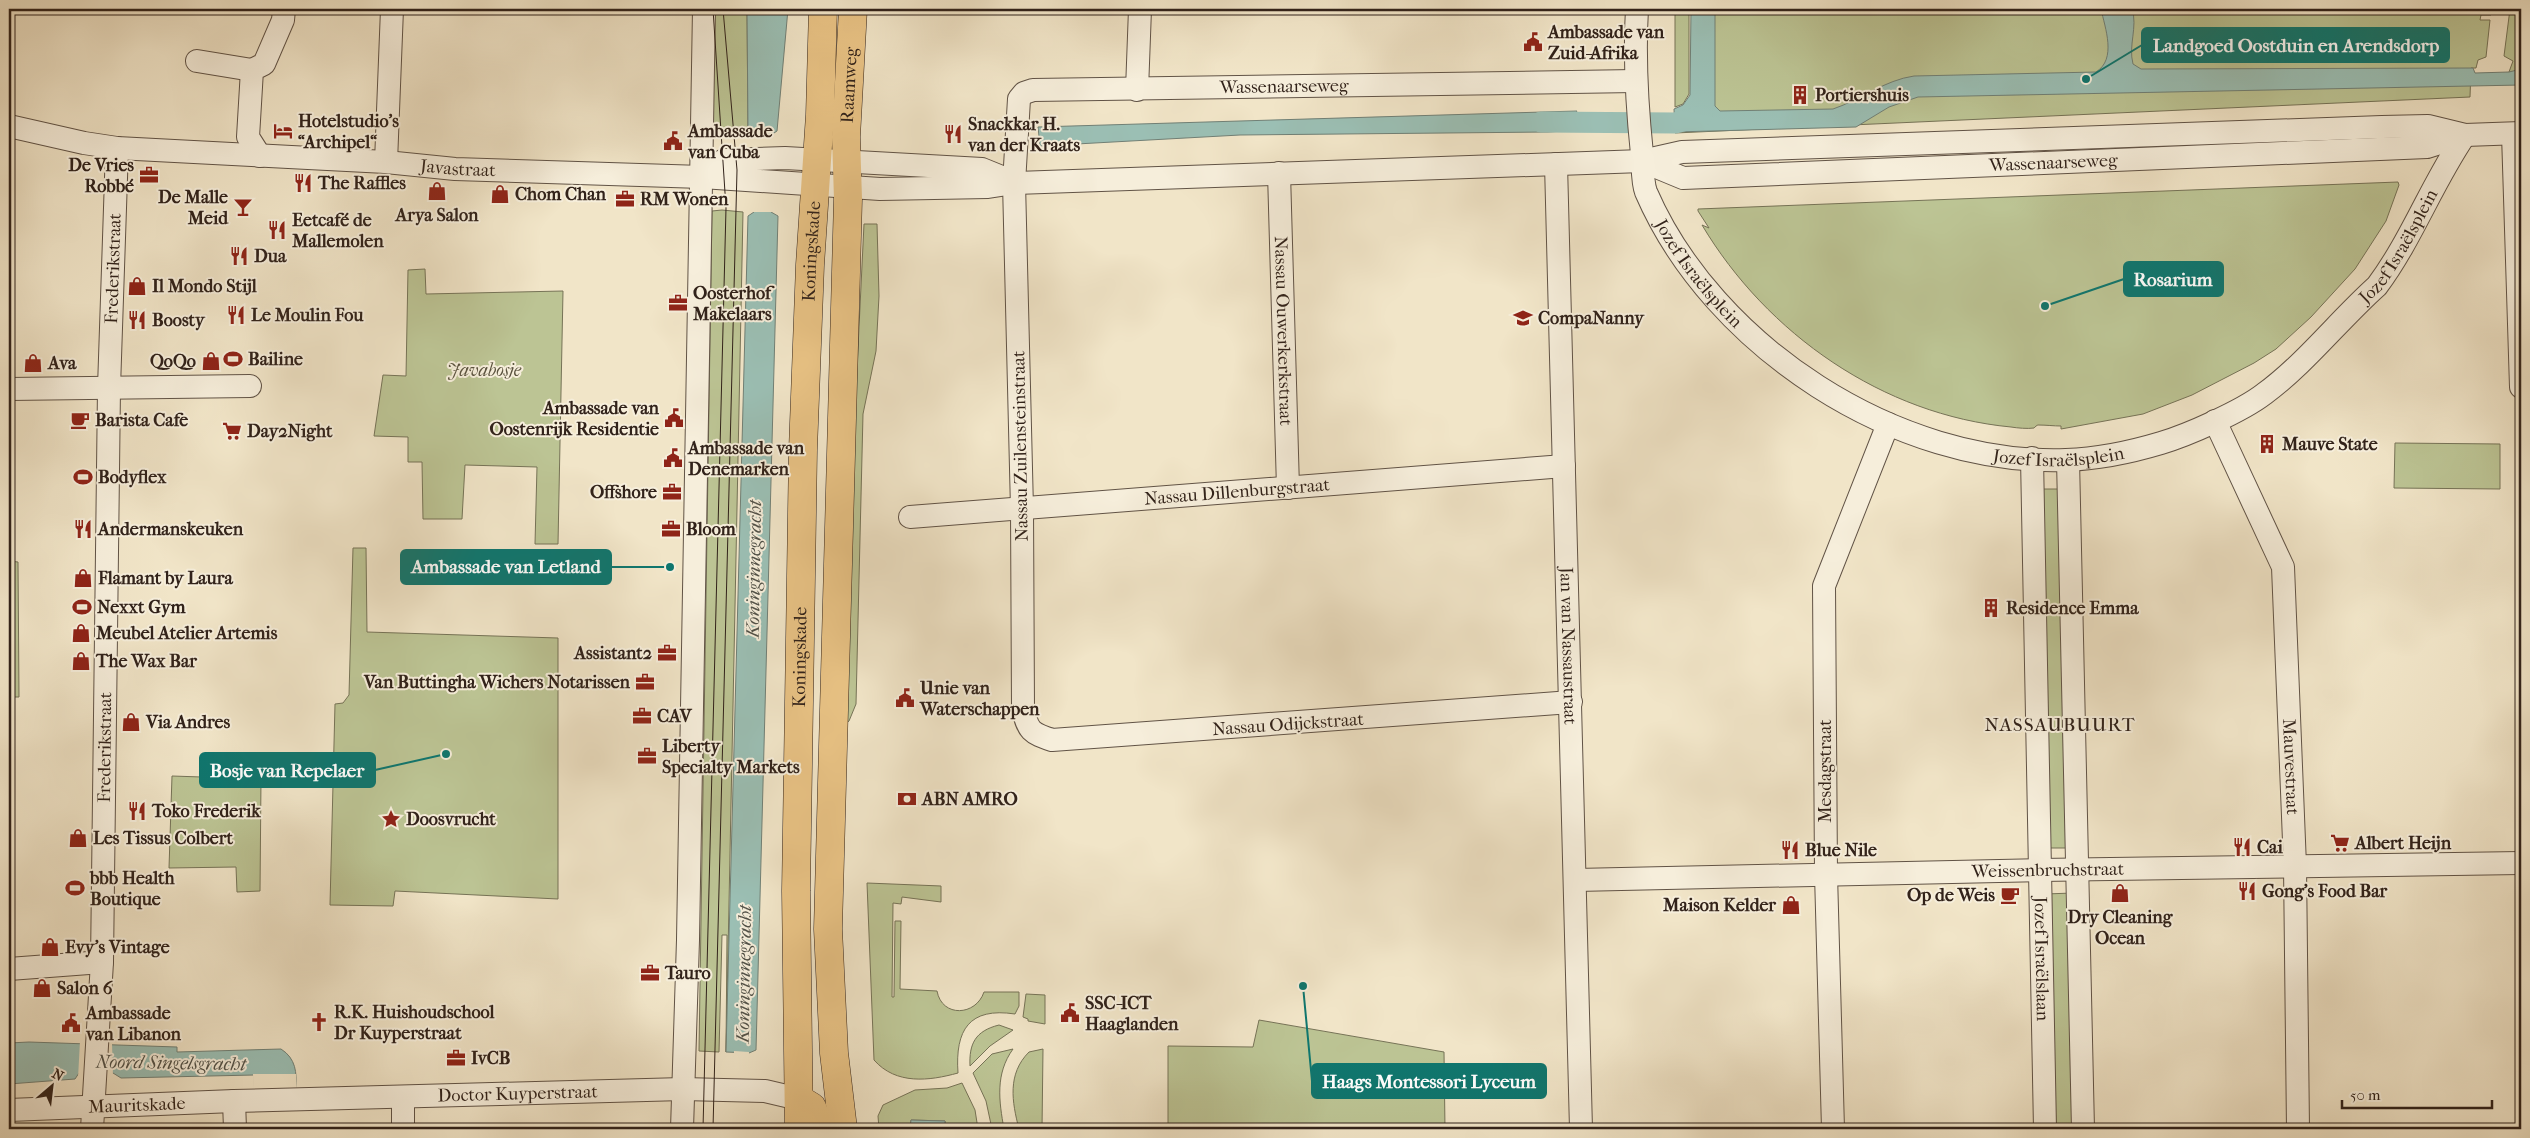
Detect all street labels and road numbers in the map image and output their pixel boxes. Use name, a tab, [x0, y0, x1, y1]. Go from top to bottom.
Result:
street label: Raamweg	[837, 46, 862, 124]
street label: Wassenaarseweg	[1219, 75, 1349, 98]
street label: Wassenaarseweg	[1988, 150, 2118, 176]
street label: Javastraat	[417, 155, 497, 181]
street label: Jozef Israëlsplein	[2354, 185, 2442, 309]
street label: Koningskade	[799, 200, 825, 302]
street label: Frederikstraat	[101, 212, 126, 324]
street label: Jozef Israëlsplein	[1649, 214, 1747, 333]
street label: Nassau Ouwerkerkstraat	[1270, 236, 1296, 427]
street label: Nassau Zuilensteinstraat	[1008, 350, 1033, 541]
street label: Jozef Israëlsplein	[1989, 443, 2126, 471]
street label: Nassau Dillenburgstraat	[1144, 474, 1331, 510]
street label: Jan van Nassaustraat	[1555, 565, 1581, 726]
street label: Koningskade	[789, 607, 812, 708]
street label: Frederikstraat	[94, 691, 116, 803]
street label: Nassau Odijckstraat	[1212, 709, 1365, 740]
street label: Mauvestraat	[2278, 718, 2303, 816]
street label: Mesdagstraat	[1815, 719, 1836, 823]
street label: Weissenbruchstraat	[1971, 859, 2125, 882]
street label: Jozef Israëlslaan	[2029, 895, 2053, 1022]
street label: Doctor Kuyperstraat	[437, 1081, 599, 1107]
street label: Mauritskade	[88, 1093, 186, 1118]

